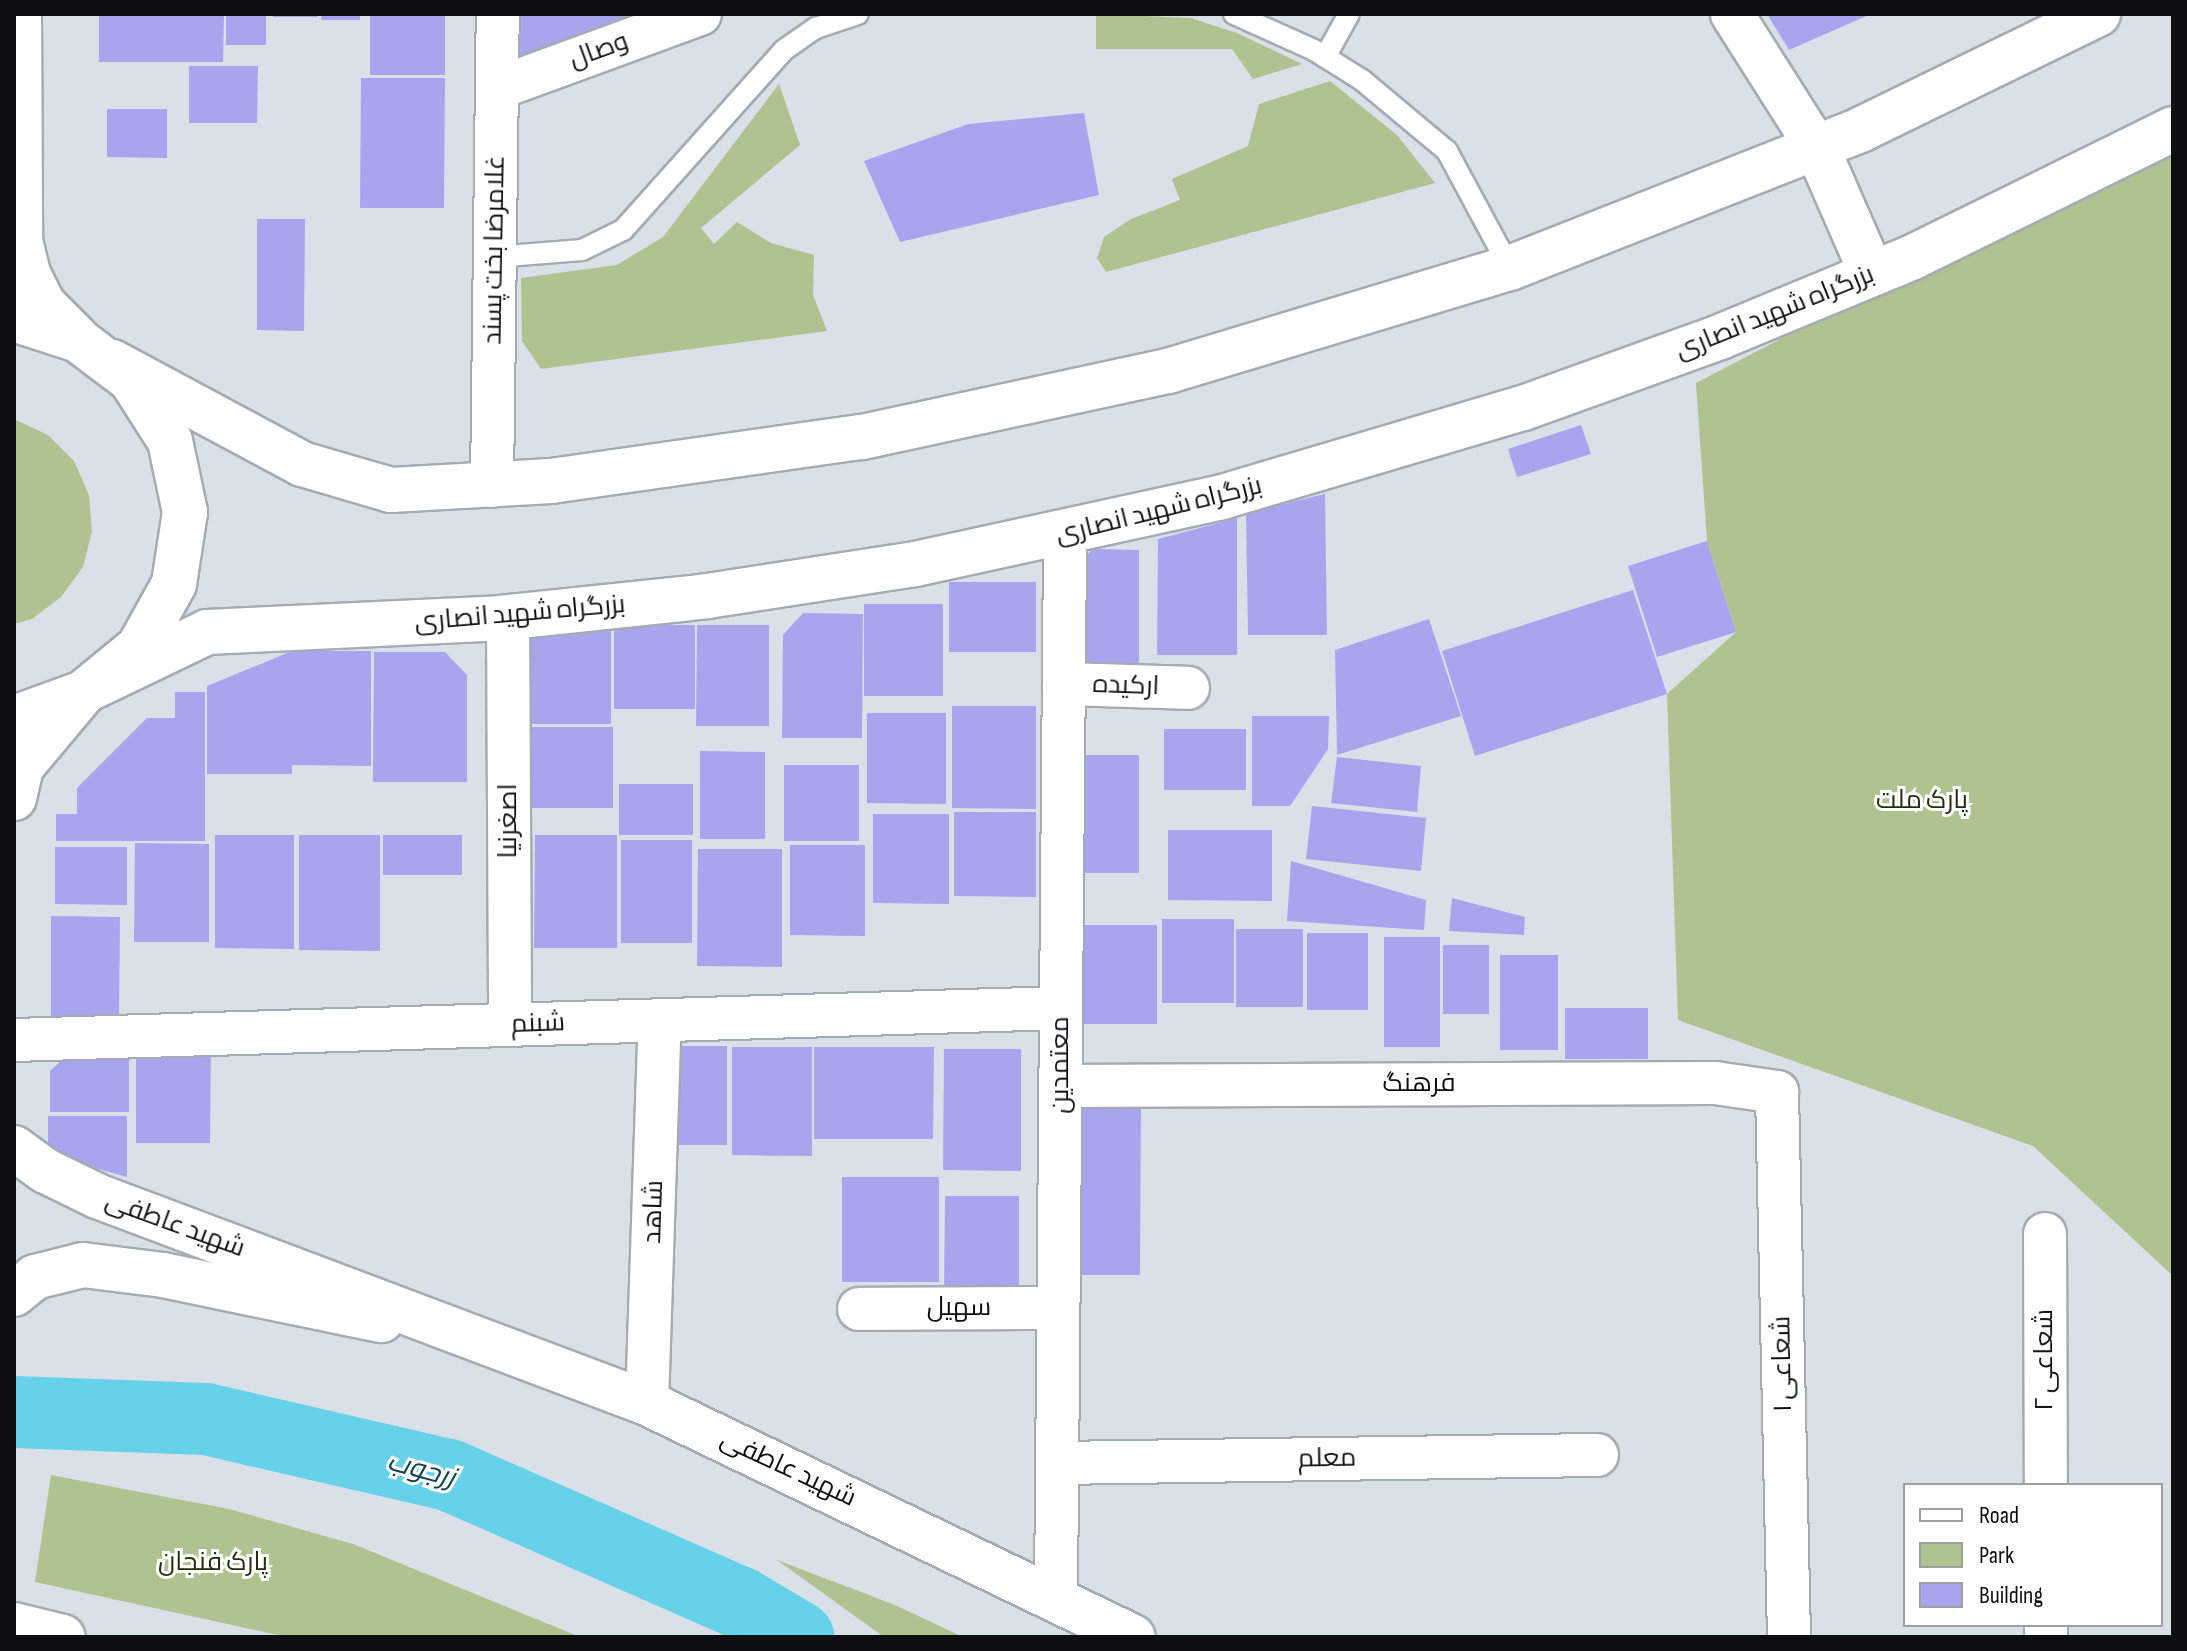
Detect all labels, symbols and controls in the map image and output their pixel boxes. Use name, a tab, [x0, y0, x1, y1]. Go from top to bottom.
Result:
street label: وصال	[565, 26, 633, 76]
street label: غلامرضا بخت پسند	[478, 155, 512, 345]
street label: بزرگراه شهید انصاری	[1671, 259, 1879, 367]
street label: بزرگراه شهید انصاری	[1053, 470, 1265, 552]
street label: بزرگراه شهید انصاری	[413, 589, 627, 639]
street label: ارکیده	[1092, 669, 1160, 703]
street label: اصغرنیا	[493, 784, 525, 858]
park label: پارک ملت	[1876, 785, 1968, 817]
street label: شبنم	[511, 1007, 565, 1041]
street label: معتمدین	[1045, 1016, 1077, 1114]
street label: فرهنگ	[1382, 1068, 1456, 1100]
street label: شاهد	[637, 1180, 671, 1244]
street label: شهید عاطفی	[101, 1185, 249, 1265]
street label: سهیل	[927, 1292, 991, 1324]
street label: شعاعی ۲	[2029, 1309, 2061, 1411]
street label: شعاعی ۱	[1767, 1316, 1799, 1412]
street label: شهید عاطفی	[715, 1424, 861, 1514]
street label: معلم	[1298, 1443, 1356, 1475]
water label: زرجوب	[384, 1445, 458, 1495]
legend	[1903, 1483, 2163, 1627]
text: Road	[1979, 1501, 2019, 1530]
text: Park	[1979, 1541, 2014, 1570]
park label: پارک فنجان	[158, 1547, 268, 1579]
text: Building	[1979, 1581, 2043, 1610]

